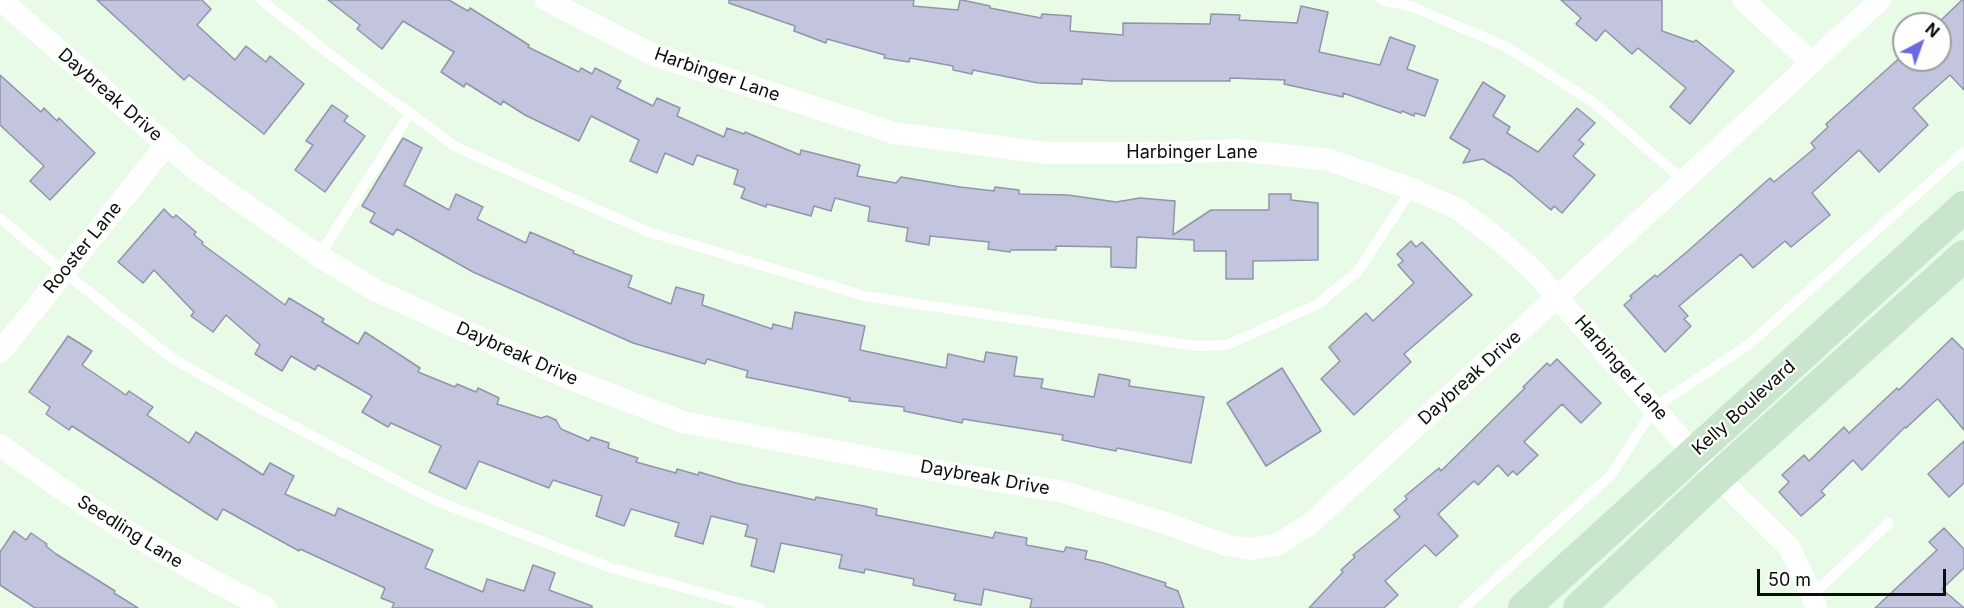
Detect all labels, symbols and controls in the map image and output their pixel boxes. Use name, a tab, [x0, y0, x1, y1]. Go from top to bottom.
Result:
north arrow	[1892, 12, 1952, 72]
text: N	[1921, 18, 1944, 41]
street label: Harbinger Lane	[651, 43, 783, 107]
street label: Daybreak Drive	[54, 44, 166, 146]
street label: Harbinger Lane	[1126, 142, 1258, 164]
street label: Rooster Lane	[39, 198, 127, 298]
street label: Harbinger Lane	[1570, 311, 1672, 425]
street label: Daybreak Drive	[453, 318, 581, 390]
street label: Daybreak Drive	[1414, 326, 1526, 430]
street label: Kelly Boulevard	[1688, 356, 1800, 460]
street label: Daybreak Drive	[919, 456, 1051, 500]
street label: Seedling Lane	[73, 491, 187, 573]
scale bar	[1760, 557, 1949, 595]
text: 50 m	[1768, 569, 1811, 590]

